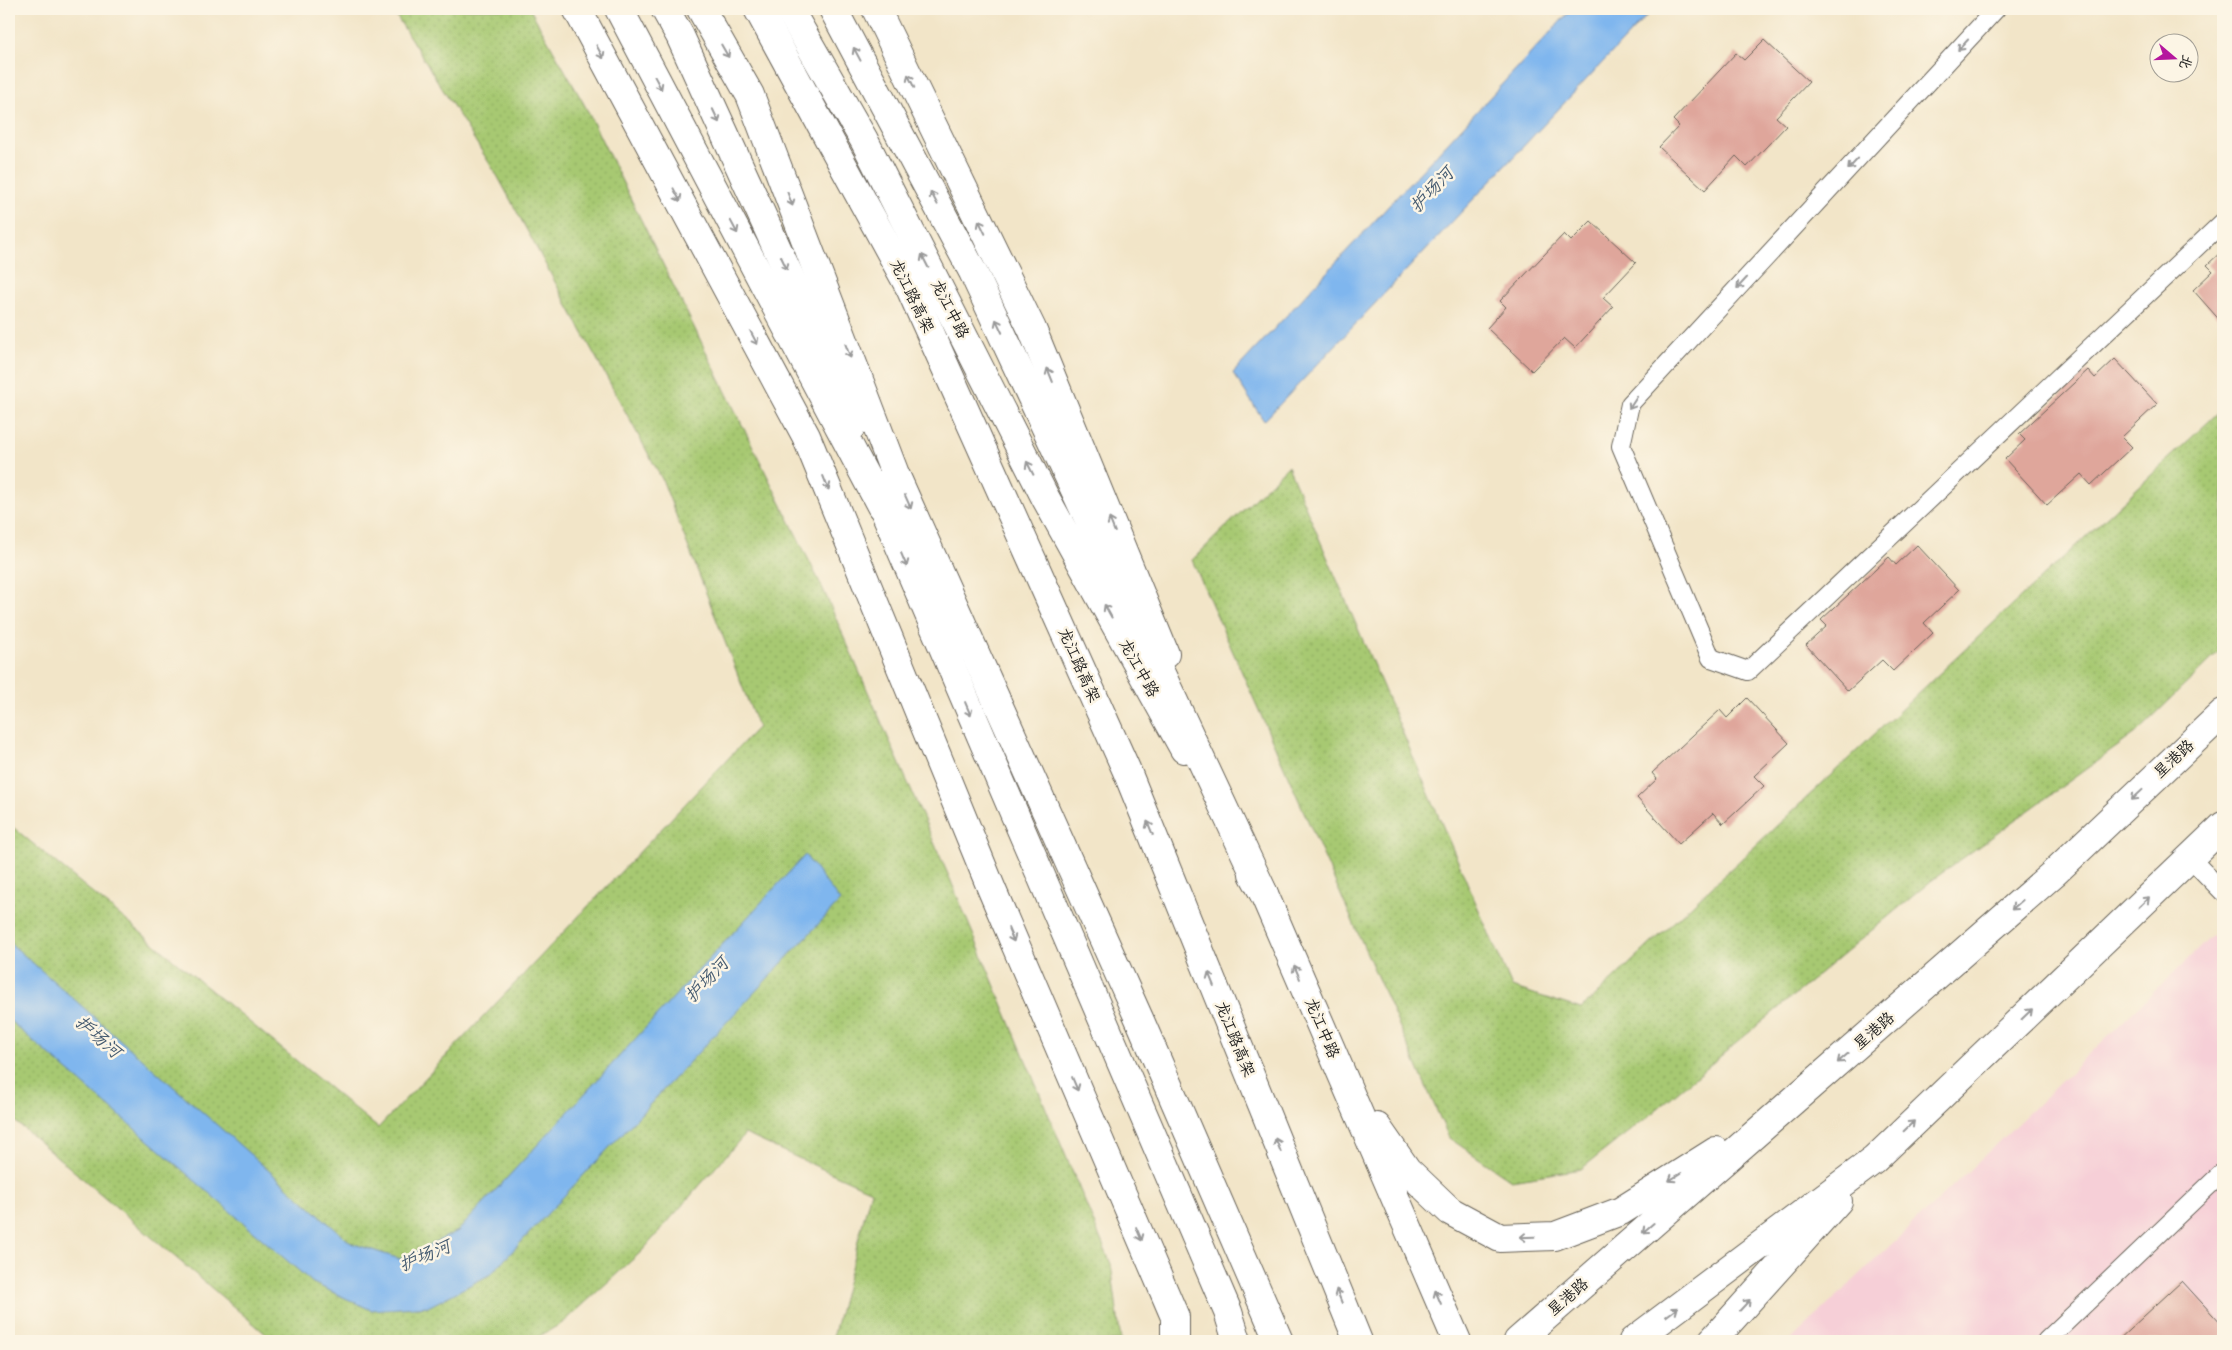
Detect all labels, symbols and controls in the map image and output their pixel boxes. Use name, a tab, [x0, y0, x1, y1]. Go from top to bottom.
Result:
north arrow	[2150, 32, 2200, 82]
one-way arrow	[1957, 38, 1969, 51]
one-way arrow	[721, 43, 730, 58]
one-way arrow	[595, 44, 605, 59]
one-way arrow	[852, 48, 862, 62]
text: 北	[2176, 53, 2196, 71]
one-way arrow	[906, 74, 915, 89]
one-way arrow	[654, 75, 663, 90]
one-way arrow	[712, 108, 722, 123]
one-way arrow	[1847, 157, 1859, 170]
water label: 护场河	[1406, 161, 1460, 217]
one-way arrow	[673, 187, 682, 202]
one-way arrow	[929, 190, 939, 205]
one-way arrow	[786, 191, 795, 207]
one-way arrow	[729, 219, 739, 234]
one-way arrow	[977, 220, 987, 235]
one-way arrow	[920, 254, 929, 269]
one-way arrow	[779, 255, 789, 270]
street label: 龙江路高架	[886, 256, 938, 336]
street label: 龙江中路	[927, 276, 973, 342]
one-way arrow	[1737, 276, 1749, 289]
one-way arrow	[994, 319, 1003, 334]
one-way arrow	[749, 330, 759, 345]
one-way arrow	[844, 343, 853, 358]
one-way arrow	[1045, 368, 1055, 383]
one-way arrow	[1628, 396, 1639, 410]
one-way arrow	[1025, 461, 1034, 476]
one-way arrow	[822, 476, 831, 491]
one-way arrow	[903, 494, 913, 509]
one-way arrow	[1107, 518, 1116, 533]
one-way arrow	[900, 552, 910, 567]
one-way arrow	[1103, 604, 1112, 619]
street label: 龙江路高架	[1055, 625, 1103, 705]
street label: 龙江中路	[1116, 636, 1162, 700]
one-way arrow	[964, 701, 974, 716]
street label: 星港路	[2150, 736, 2198, 782]
one-way arrow	[2130, 789, 2143, 801]
one-way arrow	[1145, 821, 1154, 836]
one-way arrow	[2138, 896, 2151, 908]
one-way arrow	[2011, 899, 2024, 911]
one-way arrow	[1007, 927, 1017, 942]
water label: 护场河	[681, 951, 735, 1007]
one-way arrow	[1292, 965, 1302, 980]
one-way arrow	[1206, 971, 1215, 987]
street label: 龙江中路	[1301, 995, 1343, 1061]
street label: 龙江路高架	[1212, 999, 1258, 1079]
street label: 星港路	[1850, 1008, 1898, 1054]
one-way arrow	[2020, 1008, 2033, 1020]
water label: 护场河	[71, 1011, 128, 1065]
one-way arrow	[1836, 1053, 1849, 1064]
one-way arrow	[1071, 1076, 1081, 1091]
one-way arrow	[1903, 1120, 1915, 1132]
one-way arrow	[1273, 1138, 1282, 1153]
one-way arrow	[1668, 1172, 1682, 1182]
one-way arrow	[1641, 1223, 1654, 1234]
one-way arrow	[1135, 1226, 1145, 1241]
one-way arrow	[1519, 1233, 1535, 1242]
water label: 护场河	[396, 1235, 457, 1276]
street label: 星港路	[1544, 1274, 1592, 1320]
one-way arrow	[1334, 1289, 1344, 1304]
one-way arrow	[1432, 1289, 1441, 1304]
one-way arrow	[1739, 1299, 1751, 1312]
one-way arrow	[1665, 1307, 1679, 1317]

